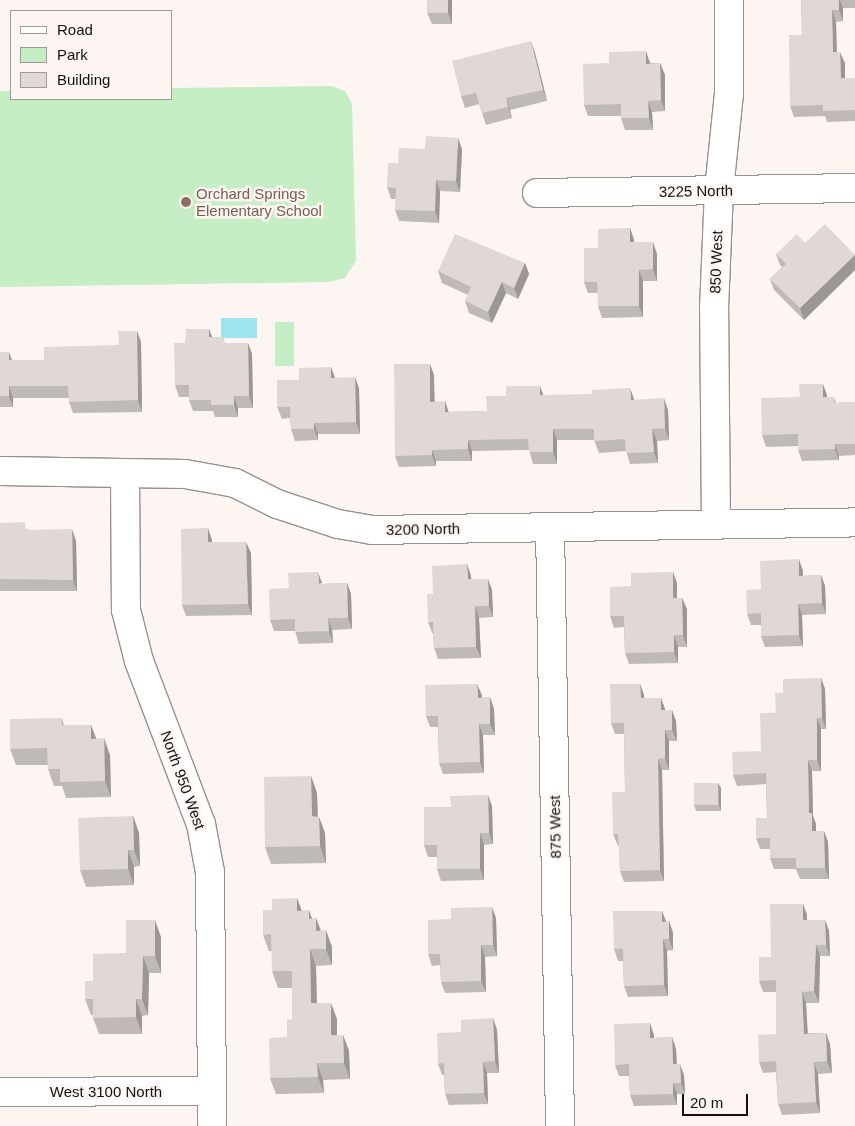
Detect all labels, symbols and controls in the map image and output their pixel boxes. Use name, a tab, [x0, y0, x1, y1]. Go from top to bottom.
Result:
legend	[10, 10, 172, 100]
text: Road	[57, 21, 93, 38]
text: Park	[57, 46, 88, 63]
text: Building	[57, 71, 110, 88]
street label: 3225 North	[659, 181, 733, 201]
place label: Orchard Springs Elementary School	[196, 184, 322, 219]
marker: Orchard Springs Elementary School	[180, 196, 192, 208]
street label: 850 West	[706, 230, 726, 294]
street label: 3200 North	[386, 519, 460, 539]
street label: North 950 West	[157, 728, 209, 832]
street label: 875 West	[545, 795, 565, 859]
street label: West 3100 North	[50, 1083, 162, 1101]
scale bar	[685, 1084, 751, 1116]
text: 20 m	[690, 1094, 723, 1111]

